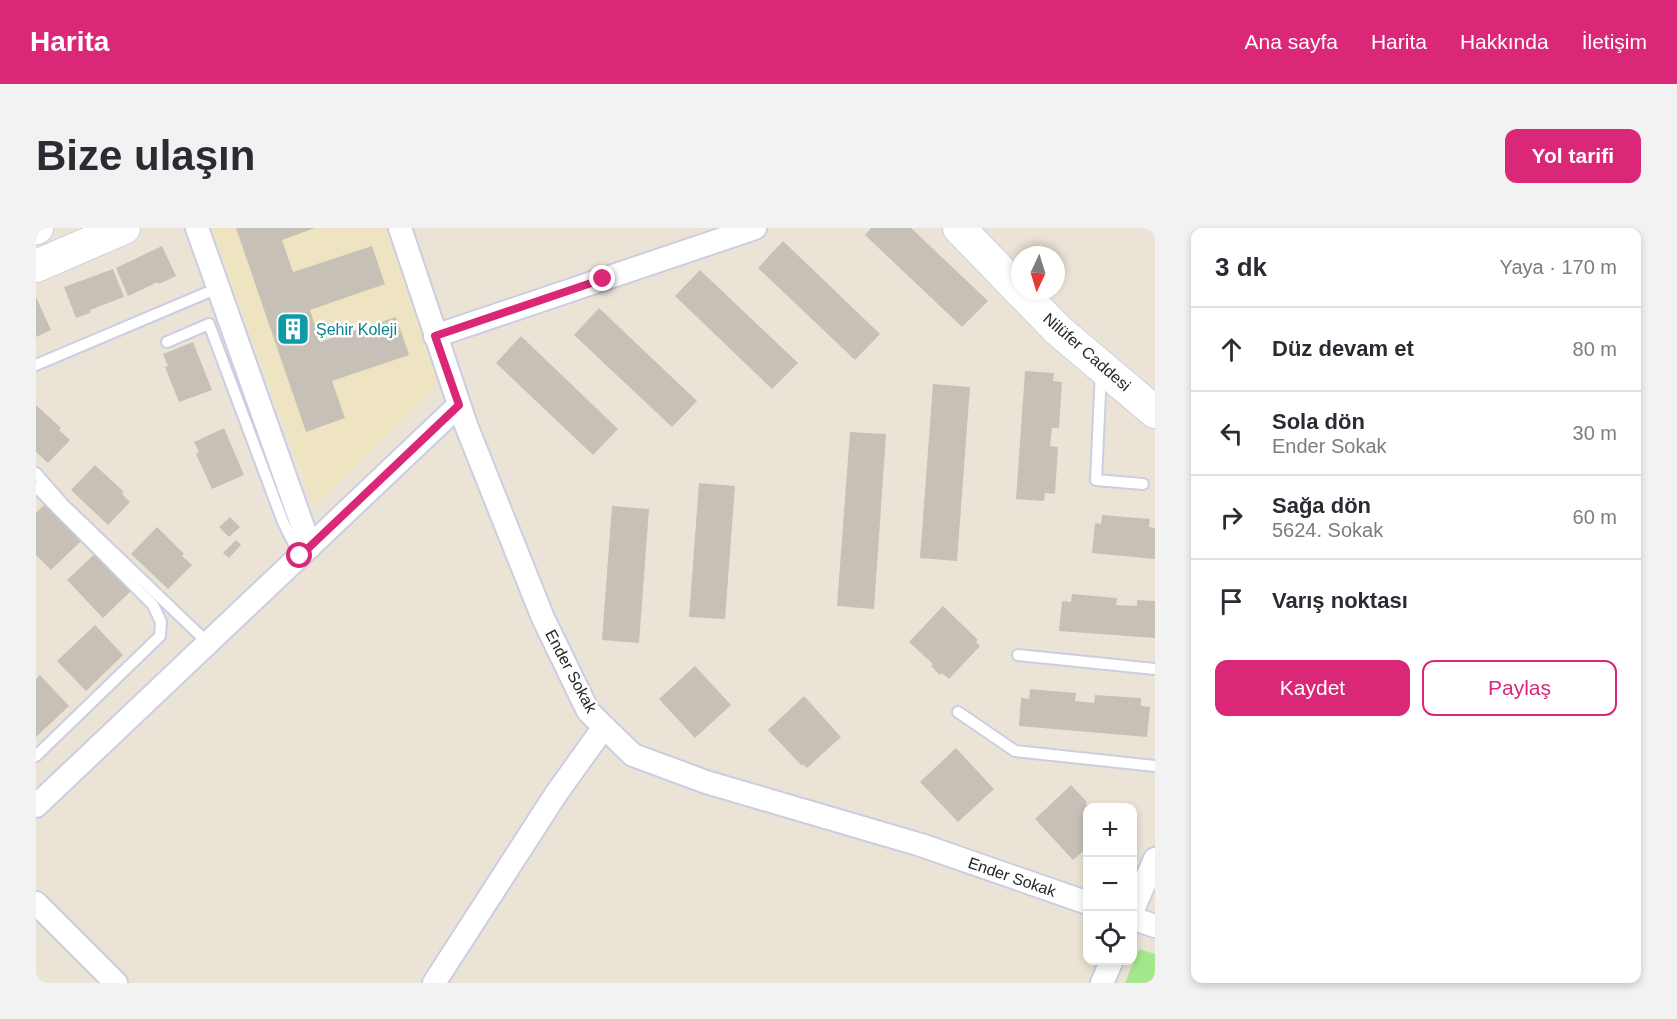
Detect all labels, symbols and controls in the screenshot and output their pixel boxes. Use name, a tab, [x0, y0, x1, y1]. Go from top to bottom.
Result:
text: Harita	[30, 26, 109, 57]
text: Ana sayfa	[1245, 30, 1338, 53]
text: Harita	[1371, 30, 1427, 53]
text: Hakkında	[1460, 30, 1549, 53]
text: İletişim	[1582, 30, 1647, 53]
button: Yol tarifi	[1505, 129, 1641, 183]
text: Bize ulaşın	[36, 132, 255, 179]
north arrow	[1011, 246, 1065, 300]
text: 3 dk	[1215, 252, 1267, 282]
text: Yaya · 170 m	[1500, 256, 1617, 278]
route end	[589, 265, 615, 291]
street label: Nilüfer Caddesi	[1040, 310, 1134, 394]
building icon: Şehir Koleji	[275, 311, 311, 347]
place label: Şehir Koleji	[316, 321, 397, 338]
icon: ahead	[1215, 333, 1248, 366]
text: Düz devam et	[1272, 336, 1414, 361]
text: 80 m	[1573, 338, 1617, 360]
text: Sola dön	[1272, 409, 1365, 434]
icon: left	[1215, 417, 1248, 450]
text: 30 m	[1573, 422, 1617, 444]
text: Ender Sokak	[1272, 435, 1387, 457]
text: Sağa dön	[1272, 493, 1371, 518]
icon: right	[1215, 501, 1248, 534]
text: 60 m	[1573, 506, 1617, 528]
text: 5624. Sokak	[1272, 519, 1383, 541]
route start	[286, 542, 312, 568]
icon: arrive	[1215, 585, 1248, 618]
text: Varış noktası	[1272, 588, 1408, 613]
street label: Ender Sokak	[542, 627, 600, 716]
button: Kaydet	[1215, 660, 1410, 716]
button: Paylaş	[1422, 660, 1617, 716]
map controls	[1083, 803, 1137, 965]
button: +	[1083, 803, 1137, 857]
street label: Ender Sokak	[966, 854, 1059, 900]
button: −	[1083, 857, 1137, 911]
button: locate	[1083, 911, 1137, 965]

